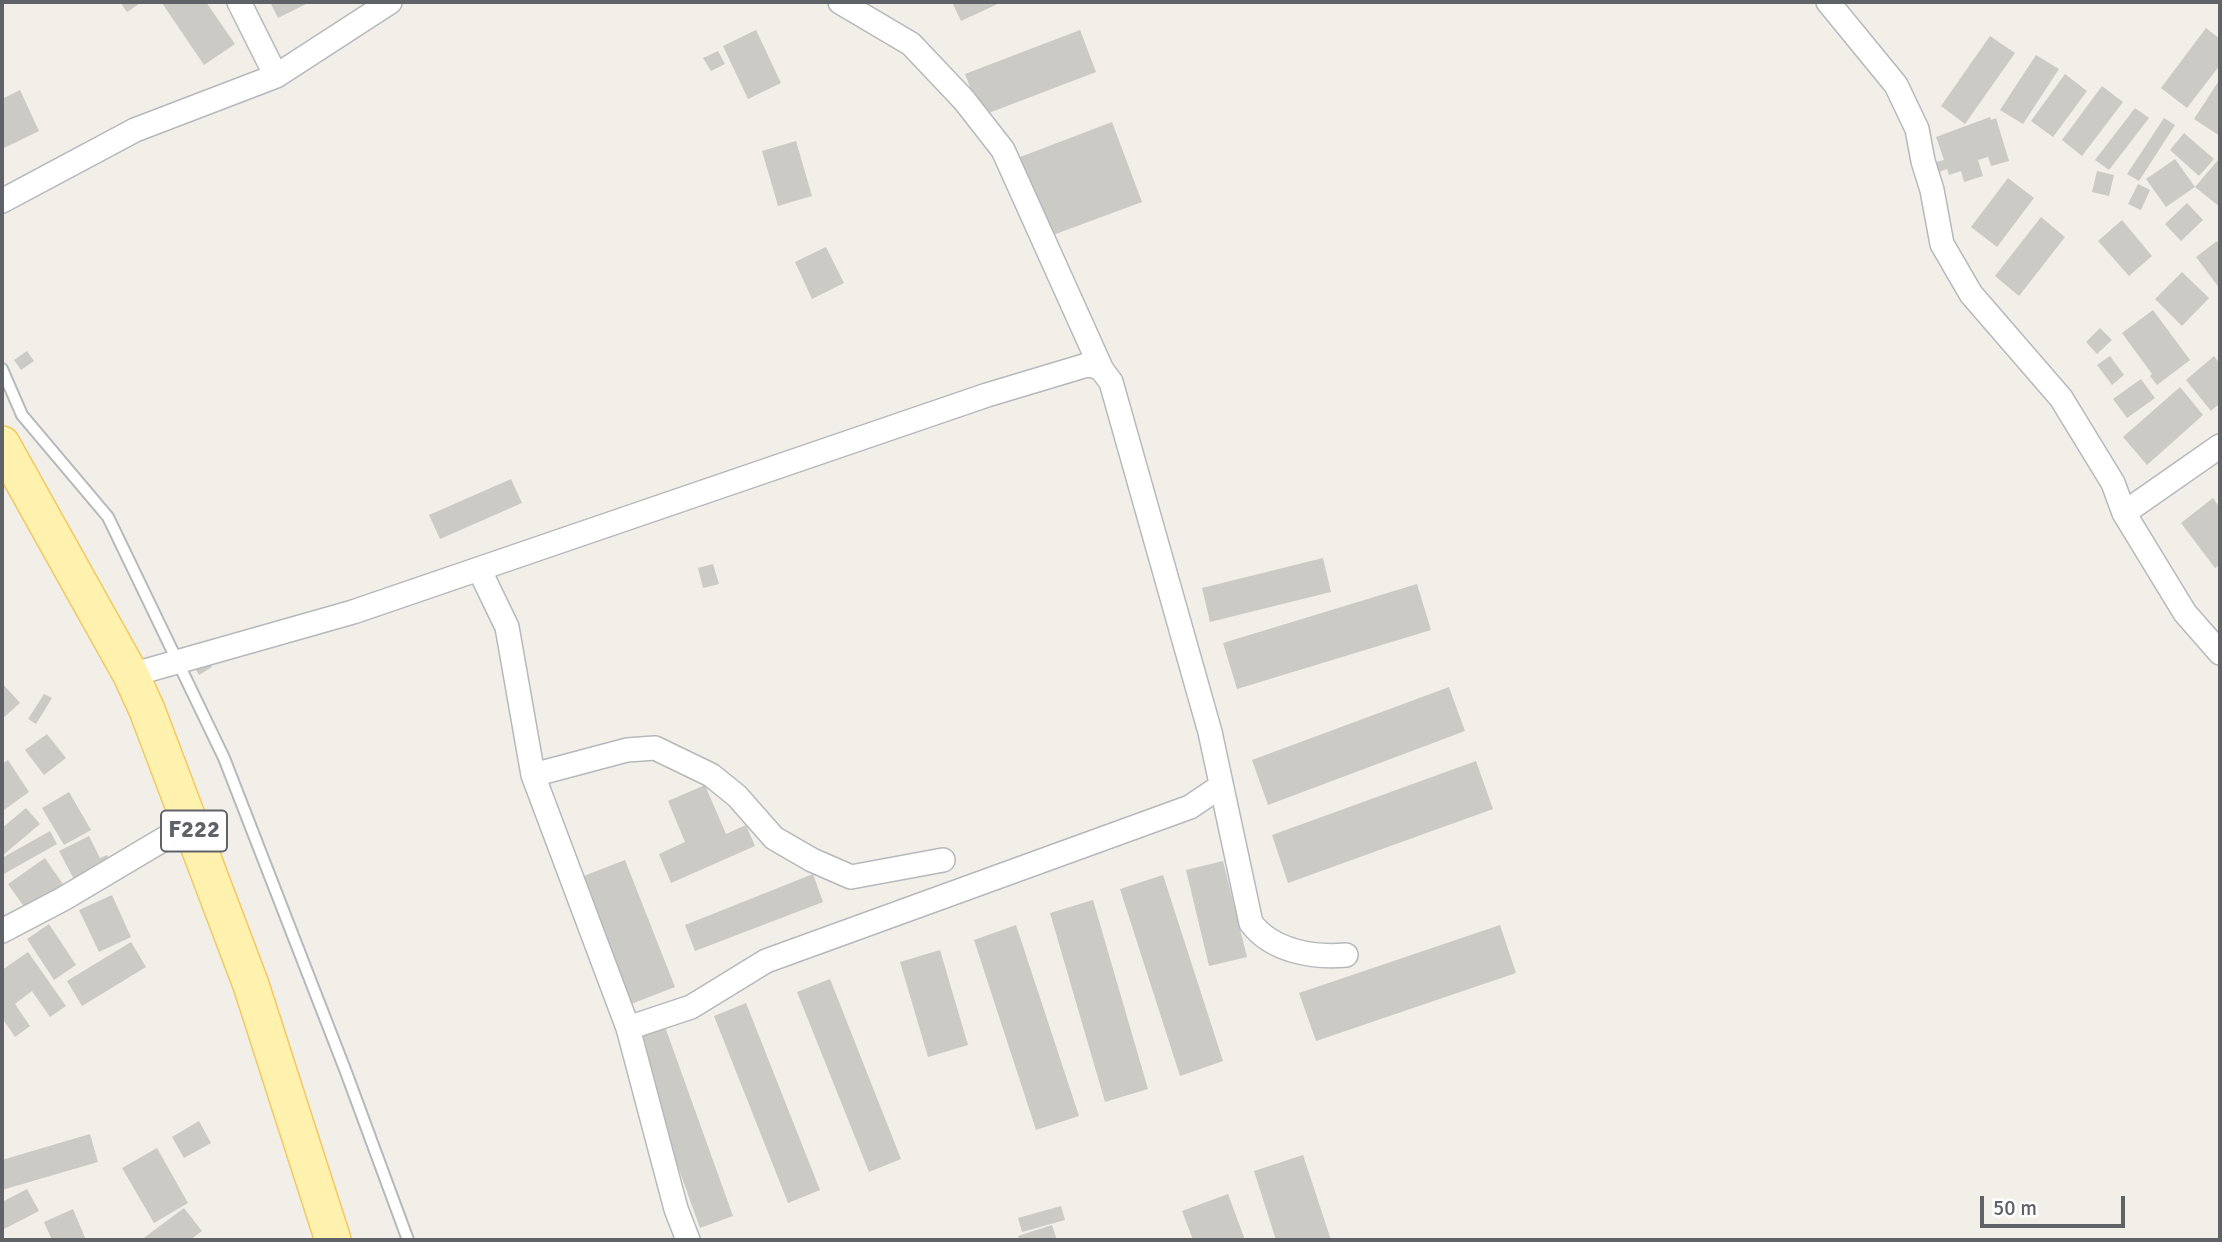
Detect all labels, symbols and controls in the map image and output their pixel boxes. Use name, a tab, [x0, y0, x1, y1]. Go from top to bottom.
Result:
road number: F222	[161, 810, 227, 852]
scale bar	[1984, 1182, 2129, 1226]
text: 50 m	[1993, 1195, 2037, 1221]

